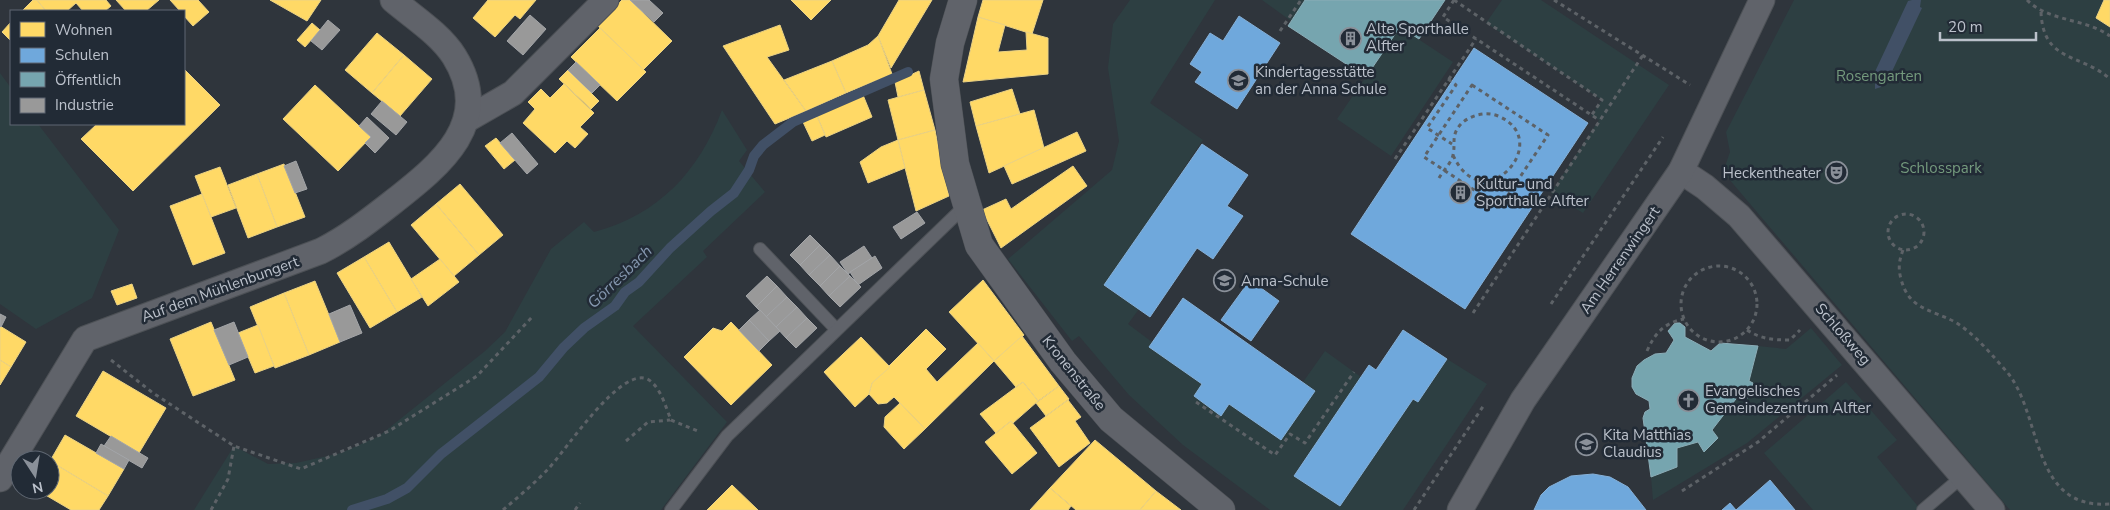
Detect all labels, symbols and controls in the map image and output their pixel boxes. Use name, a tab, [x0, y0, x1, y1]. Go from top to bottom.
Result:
legend	[10, 10, 185, 125]
scale bar	[1940, 10, 2036, 42]
text: 20 m	[1948, 17, 1983, 37]
place label: Alte Sporthalle Alfter	[1366, 19, 1469, 56]
text: Wohnen	[55, 20, 113, 40]
building icon: Alte Sporthalle Alfter	[1338, 26, 1362, 50]
text: Schulen	[55, 45, 109, 65]
place label: Kindertagesstätte an der Anna Schule	[1255, 62, 1387, 99]
park label: Rosengarten	[1836, 66, 1922, 86]
school or university icon: Kindertagesstätte an der Anna Schule	[1227, 69, 1251, 93]
text: Öffentlich	[55, 70, 121, 90]
text: Industrie	[55, 95, 114, 115]
park label: Schlosspark	[1900, 158, 1982, 178]
theatre icon: Heckentheater	[1825, 161, 1849, 185]
place label: Heckentheater	[1723, 163, 1822, 183]
place label: Kultur- und Sporthalle Alfter	[1476, 174, 1589, 211]
building icon: Kultur- und Sporthalle Alfter	[1448, 181, 1472, 205]
street label: Am Herrenwingert	[1576, 202, 1665, 318]
water label: Görresbach	[583, 240, 657, 314]
street label: Auf dem Mühlenbungert	[139, 251, 302, 327]
school or university icon: Anna-Schule	[1213, 269, 1237, 293]
place label: Anna-Schule	[1241, 271, 1328, 291]
street label: Schloßweg	[1811, 299, 1875, 369]
street label: Kronenstraße	[1038, 331, 1110, 415]
place label: Evangelisches Gemeindezentrum Alfter	[1705, 381, 1871, 418]
church icon: Evangelisches Gemeindezentrum Alfter	[1677, 388, 1701, 412]
place label: Kita Matthias Claudius	[1603, 425, 1691, 462]
school or university icon: Kita Matthias Claudius	[1575, 432, 1599, 456]
north arrow	[10, 450, 60, 500]
text: N	[30, 477, 45, 498]

